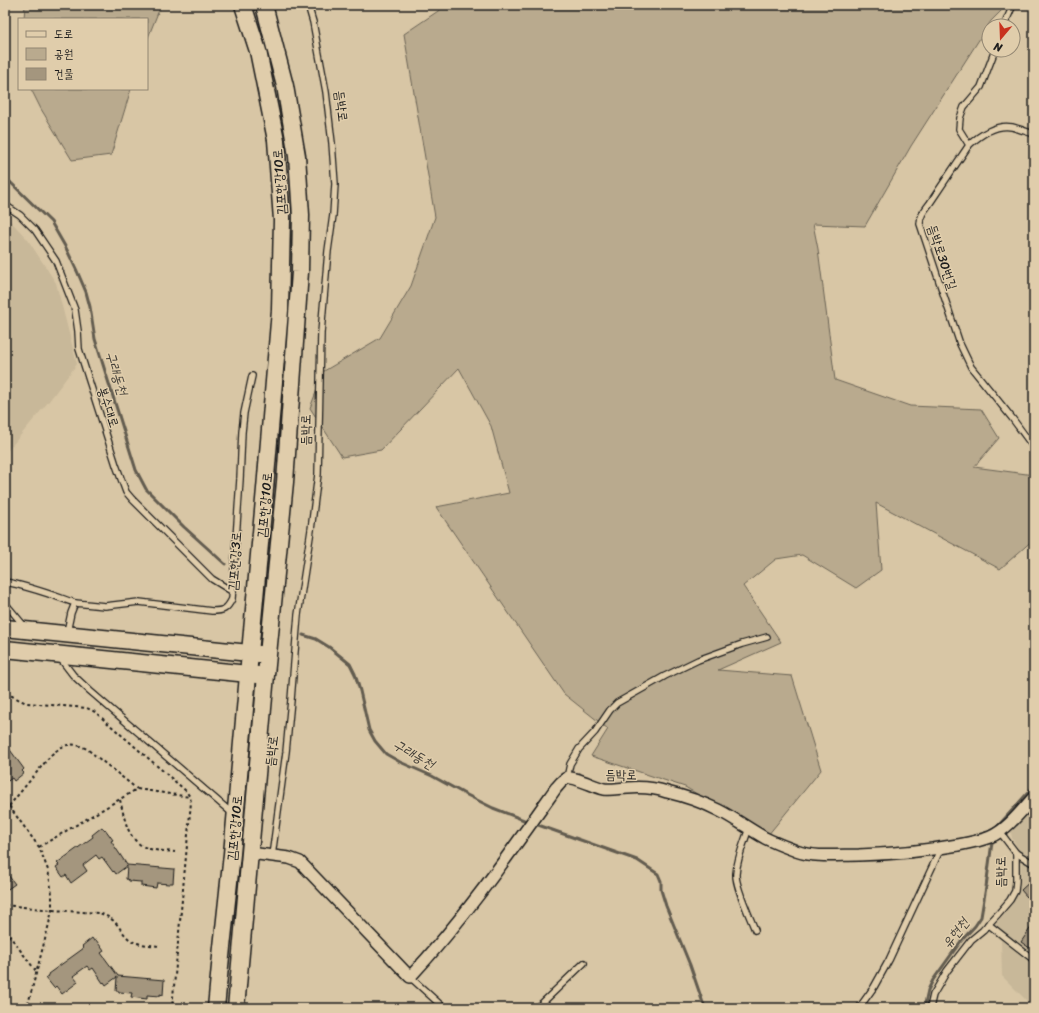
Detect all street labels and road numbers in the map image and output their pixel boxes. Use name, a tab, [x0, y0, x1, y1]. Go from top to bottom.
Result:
street label: 듬박로	[328, 89, 355, 123]
street label: 김포한강10로	[266, 148, 293, 216]
street label: 듬박로30번길	[921, 221, 964, 293]
street label: 봉수대로	[91, 384, 126, 431]
street label: 듬박로	[294, 414, 317, 446]
street label: 김포한강10로	[250, 471, 279, 539]
street label: 김포한강3로	[221, 531, 248, 591]
street label: 듬박로	[258, 734, 285, 768]
street label: 듬박로	[605, 763, 637, 786]
street label: 김포한강10로	[220, 794, 249, 862]
street label: 듬박로	[989, 856, 1012, 888]

